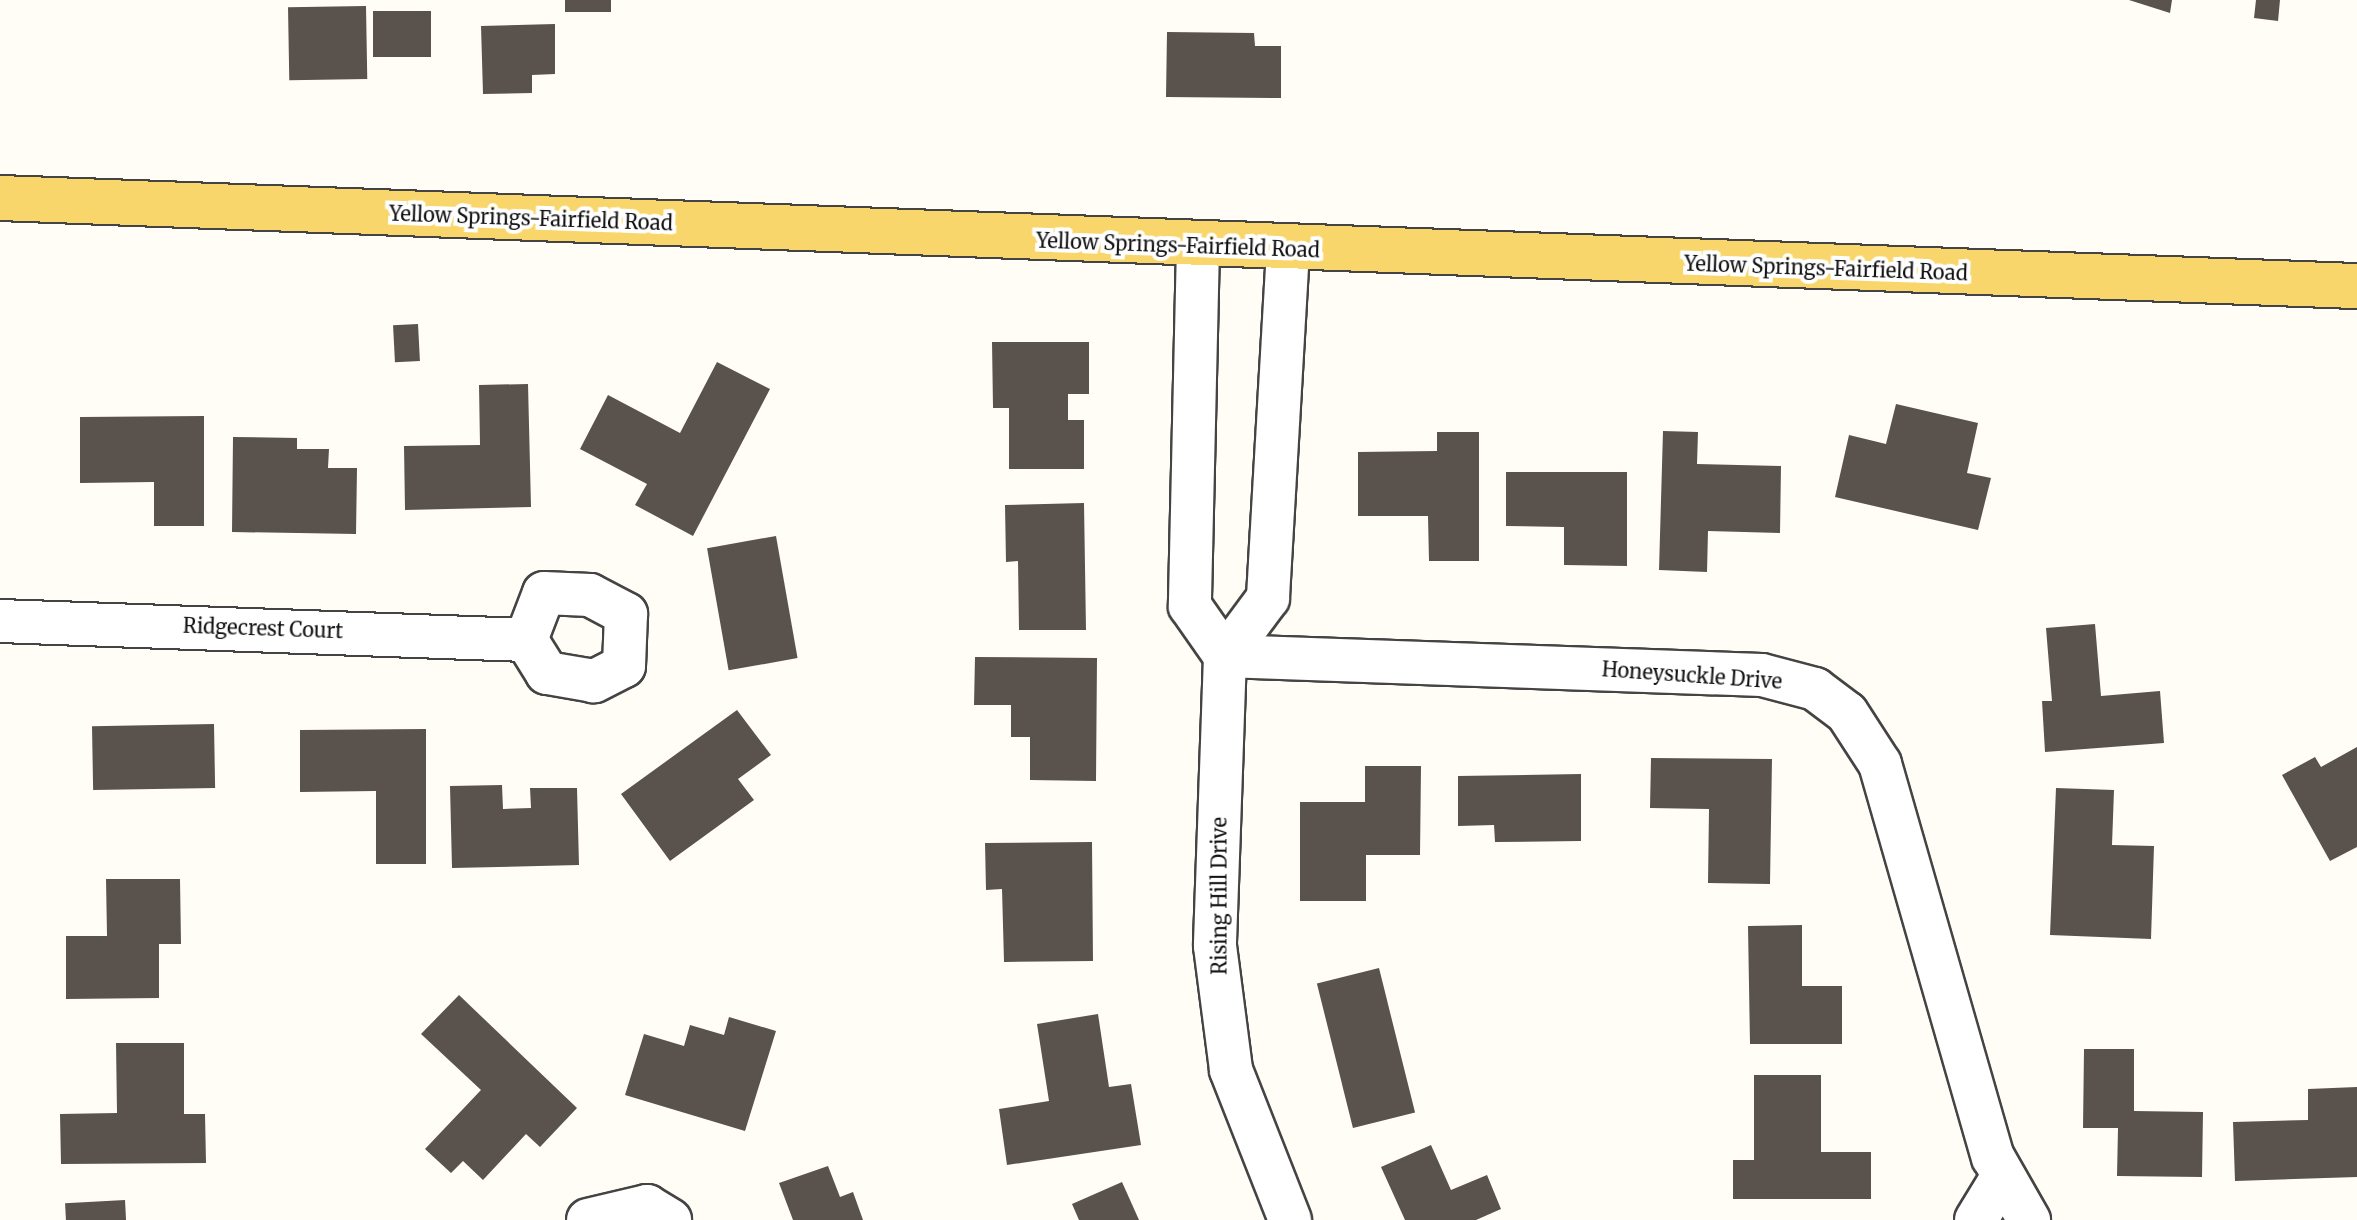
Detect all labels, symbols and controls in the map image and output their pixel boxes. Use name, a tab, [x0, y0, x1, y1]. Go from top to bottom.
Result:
street label: Yellow Springs-Fairfield Road	[389, 201, 673, 235]
street label: Yellow Springs-Fairfield Road	[1036, 228, 1320, 262]
street label: Yellow Springs-Fairfield Road	[1684, 251, 1968, 285]
street label: Ridgecrest Court	[182, 613, 344, 643]
street label: Honeysuckle Drive	[1601, 657, 1783, 693]
street label: Rising Hill Drive	[1207, 817, 1231, 975]

